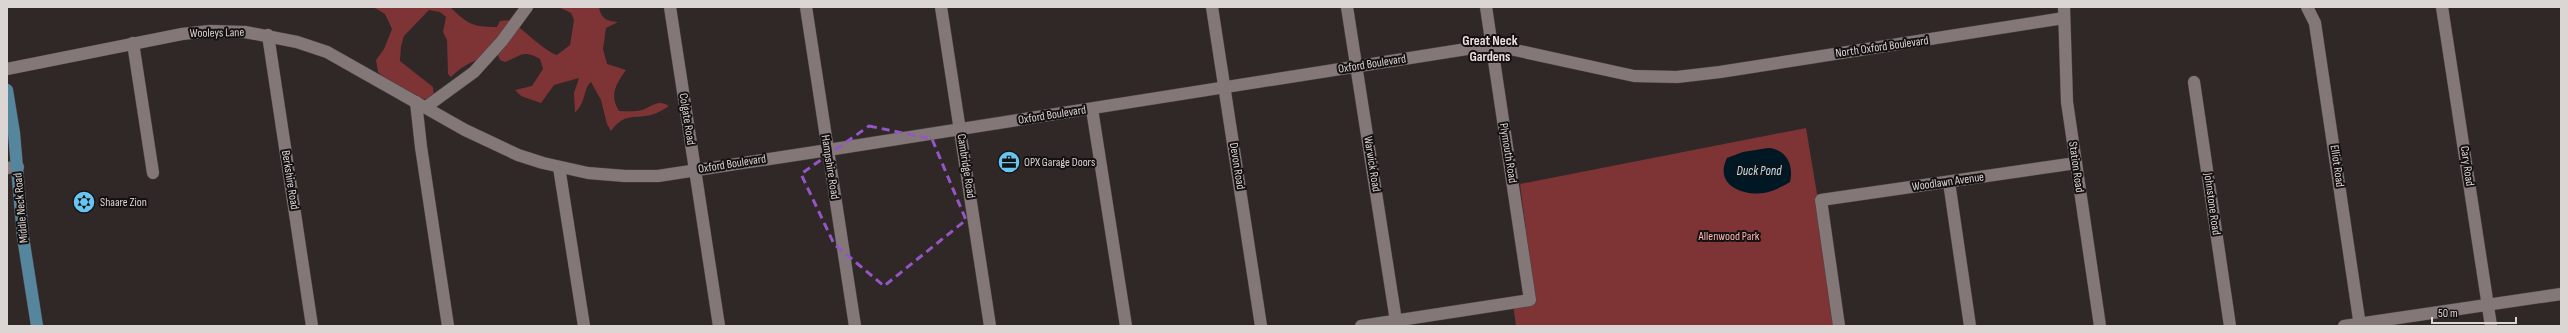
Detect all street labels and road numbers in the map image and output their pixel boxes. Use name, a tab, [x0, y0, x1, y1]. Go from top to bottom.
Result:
street label: Wooleys Lane	[190, 25, 245, 41]
street label: North Oxford Boulevard	[1835, 33, 1929, 61]
street label: Oxford Boulevard	[1337, 51, 1407, 77]
street label: Colgate Road	[675, 92, 699, 146]
street label: Oxford Boulevard	[1017, 102, 1087, 128]
street label: Plymouth Road	[1496, 122, 1520, 184]
street label: Cambridge Road	[954, 133, 978, 199]
street label: Hampshire Road	[818, 134, 842, 200]
street label: Warwick Road	[1360, 135, 1384, 193]
street label: Station Road	[2065, 141, 2087, 193]
street label: Devon Road	[1226, 142, 1248, 190]
street label: Elliot Road	[2327, 144, 2347, 188]
street label: Cary Road	[2457, 145, 2477, 187]
street label: Berkshire Road	[278, 149, 302, 211]
street label: Oxford Boulevard	[697, 151, 767, 177]
street label: Woodlawn Avenue	[1911, 170, 1985, 194]
street label: Johnstone Road	[2200, 171, 2224, 236]
street label: Middle Neck Road	[10, 172, 32, 244]

